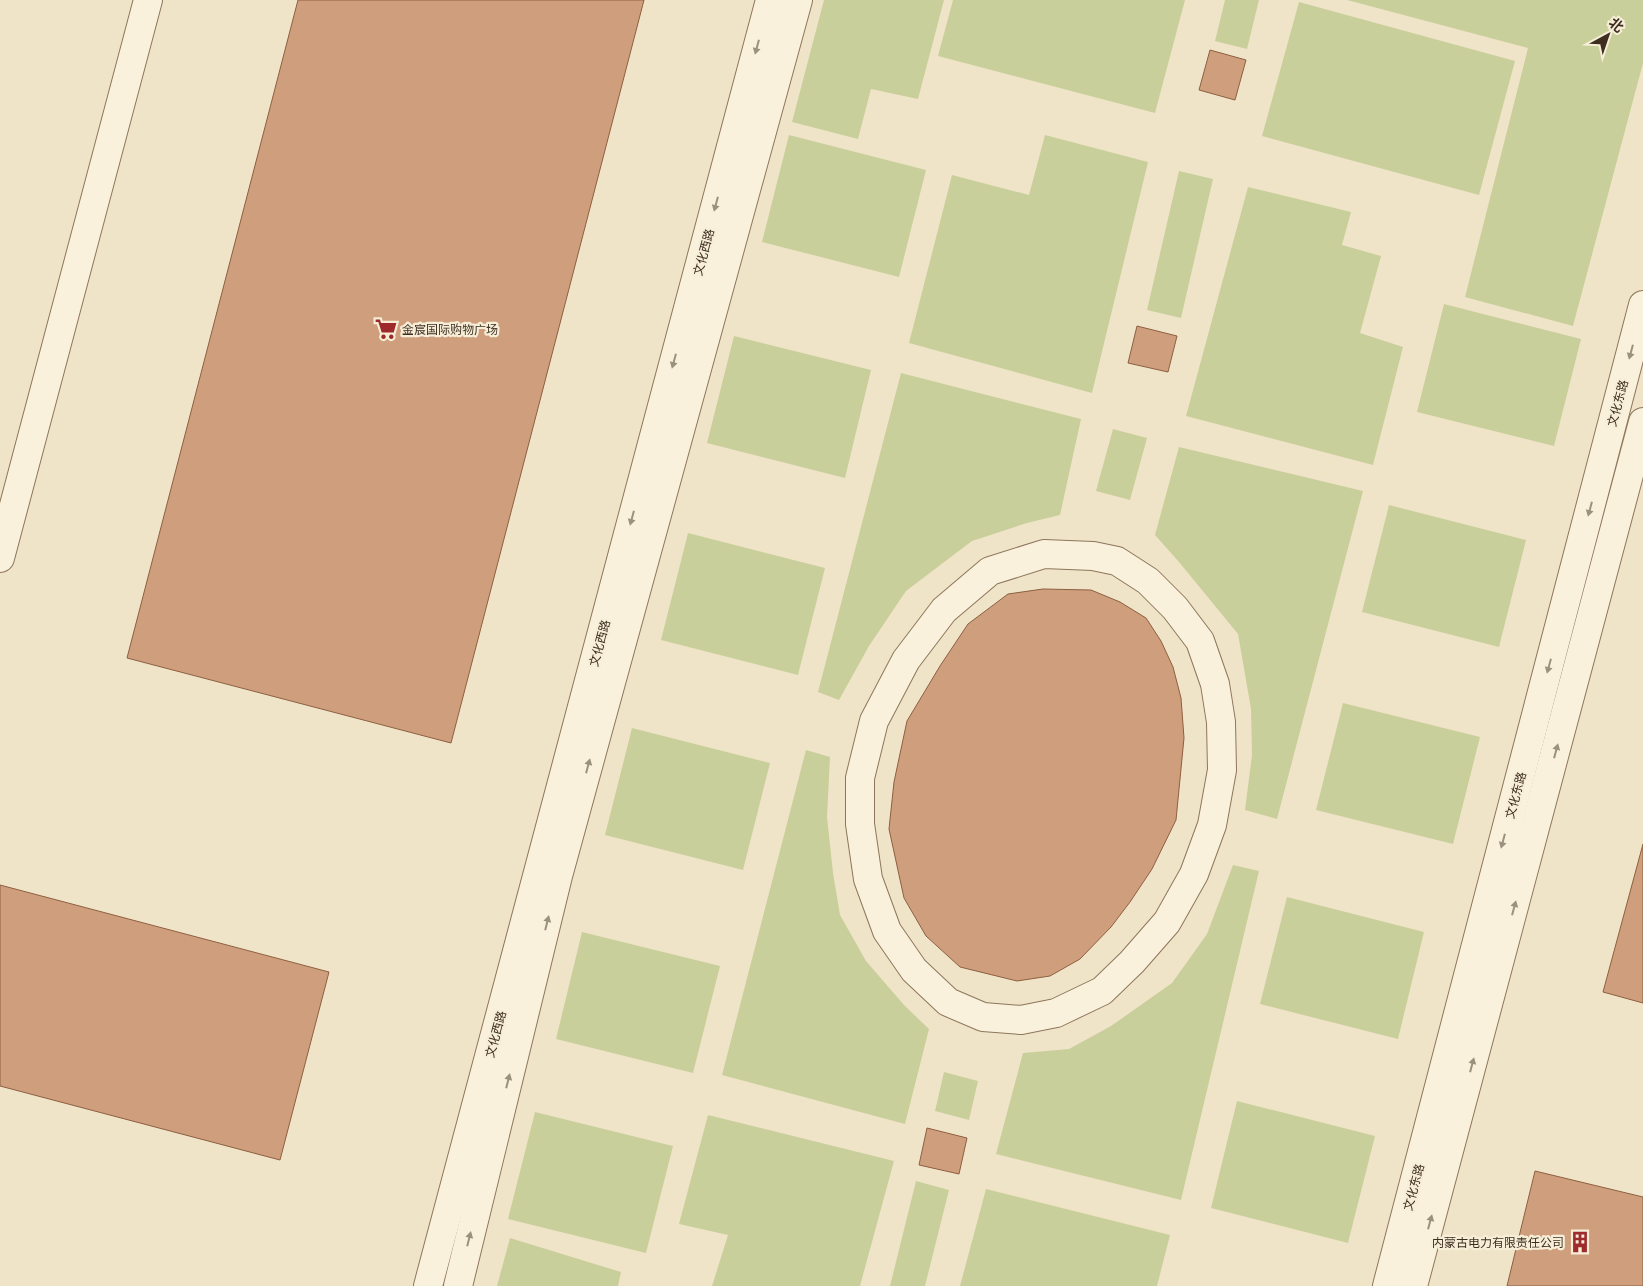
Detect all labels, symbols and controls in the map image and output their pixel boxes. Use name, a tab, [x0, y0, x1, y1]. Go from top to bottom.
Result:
north arrow	[1583, 10, 1633, 60]
text: 北	[1605, 13, 1628, 36]
one-way arrow	[753, 40, 761, 55]
one-way arrow	[711, 197, 719, 212]
street label: 文化西路	[689, 227, 717, 277]
supermarket icon: 金宸国际购物广场	[373, 316, 399, 342]
place label: 金宸国际购物广场	[402, 321, 498, 337]
one-way arrow	[1627, 344, 1635, 359]
one-way arrow	[669, 354, 677, 369]
street label: 文化东路	[1603, 378, 1631, 428]
one-way arrow	[1586, 502, 1594, 517]
one-way arrow	[628, 511, 636, 526]
street label: 文化西路	[585, 618, 613, 668]
one-way arrow	[1545, 659, 1553, 674]
one-way arrow	[1552, 743, 1560, 758]
one-way arrow	[585, 758, 593, 773]
street label: 文化东路	[1501, 770, 1529, 820]
one-way arrow	[1499, 833, 1507, 848]
one-way arrow	[1510, 900, 1518, 915]
one-way arrow	[543, 915, 551, 930]
street label: 文化西路	[481, 1009, 509, 1059]
one-way arrow	[1468, 1057, 1476, 1072]
one-way arrow	[504, 1073, 512, 1088]
street label: 文化东路	[1399, 1162, 1427, 1212]
one-way arrow	[1426, 1214, 1434, 1230]
building icon: 内蒙古电力有限责任公司	[1567, 1229, 1593, 1255]
one-way arrow	[465, 1231, 473, 1246]
place label: 内蒙古电力有限责任公司	[1432, 1234, 1564, 1250]

